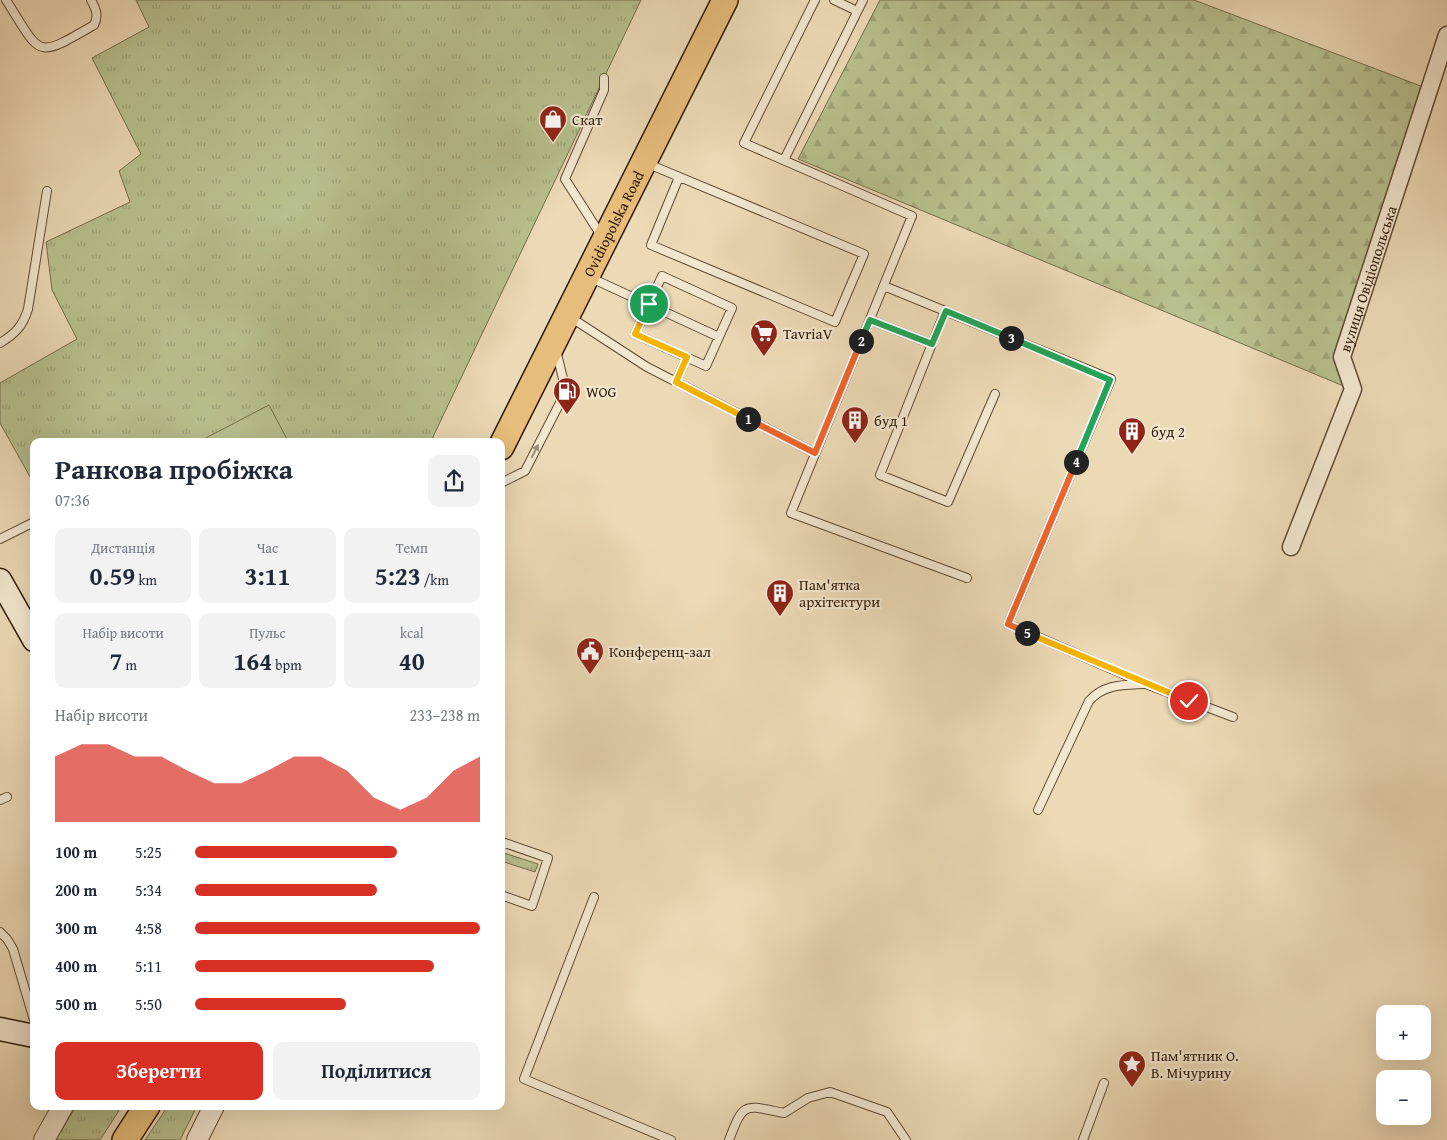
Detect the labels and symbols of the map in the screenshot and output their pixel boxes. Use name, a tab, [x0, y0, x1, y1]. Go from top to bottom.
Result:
shop icon: Скат	[538, 104, 568, 143]
place label: Скат	[572, 109, 603, 130]
street label: Ovidiopolska Road	[578, 167, 648, 280]
street label: вулиця Овідіопольська	[1334, 202, 1401, 354]
pin	[628, 283, 670, 325]
supermarket icon: TavriaV	[749, 318, 779, 357]
place label: TavriaV	[783, 323, 833, 344]
pin: 3	[998, 326, 1024, 350]
pin: 2	[848, 328, 874, 354]
fuel station icon: WOG	[552, 376, 582, 415]
place label: WOG	[586, 381, 617, 402]
building icon: буд 1	[840, 405, 870, 444]
pin: 1	[736, 406, 760, 432]
place label: буд 1	[874, 410, 908, 431]
building icon: буд 2	[1117, 416, 1147, 455]
place label: буд 2	[1151, 421, 1185, 442]
one-way arrow	[531, 444, 539, 458]
pin: 4	[1064, 450, 1088, 474]
place label: Пам'ятка архітектури	[799, 574, 880, 612]
building icon: Пам'ятка архітектури	[765, 578, 795, 617]
pin: 5	[1014, 620, 1040, 646]
public building icon: Конференц-зал	[575, 636, 605, 675]
place label: Конференц-зал	[609, 641, 711, 662]
pin	[1168, 680, 1210, 722]
place label: Пам'ятник О. В. Мічурину	[1151, 1045, 1239, 1083]
place icon: Пам'ятник О. В. Мічурину	[1117, 1049, 1147, 1088]

